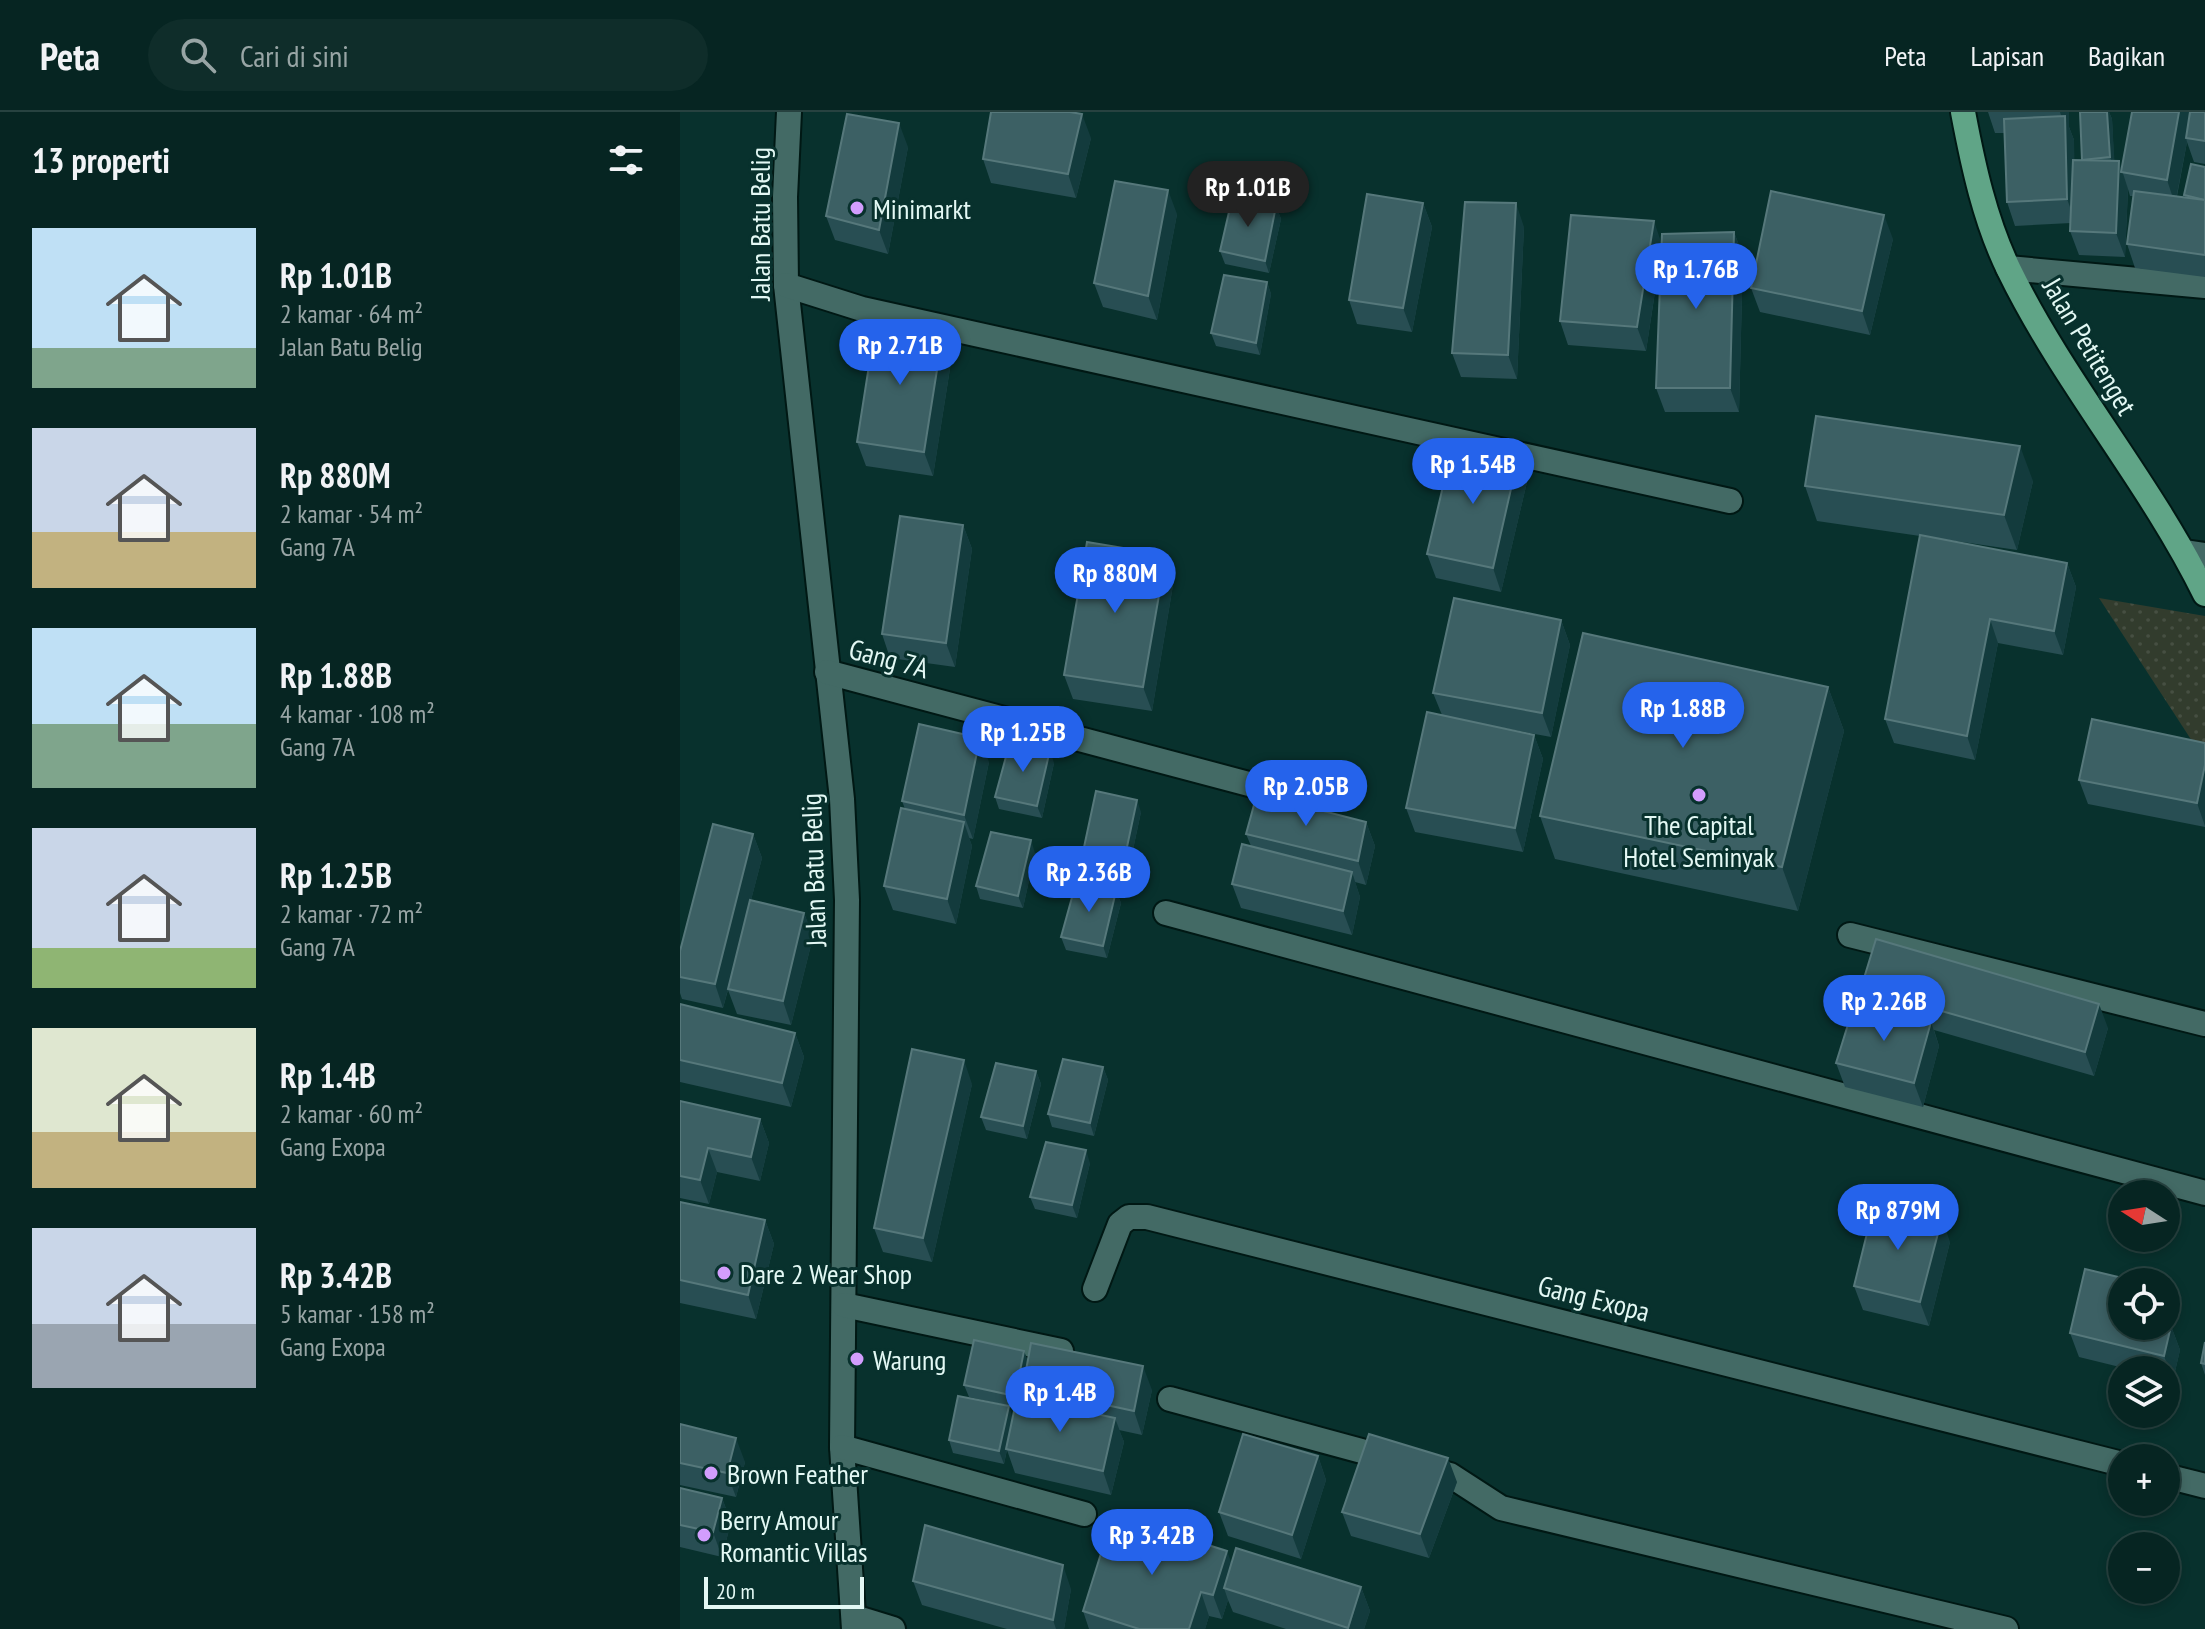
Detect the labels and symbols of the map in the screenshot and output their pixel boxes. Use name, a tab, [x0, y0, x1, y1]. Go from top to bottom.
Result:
street label: Jalan Batu Belig	[741, 147, 778, 302]
pin: Rp 1.01B	[1165, 161, 1331, 229]
place label: Minimarkt	[873, 190, 971, 227]
marker: Minimarkt	[848, 199, 866, 217]
pin: Rp 1.76B	[1613, 243, 1779, 311]
street label: Jalan Petitenget	[2034, 270, 2146, 422]
pin: Rp 2.71B	[817, 319, 983, 387]
pin: Rp 1.54B	[1390, 438, 1556, 506]
pin: Rp 880M	[1041, 547, 1189, 615]
street label: Gang 7A	[845, 630, 933, 687]
pin: Rp 1.88B	[1600, 682, 1766, 750]
pin: Rp 1.25B	[940, 706, 1106, 774]
pin: Rp 2.05B	[1223, 760, 1389, 828]
marker: The Capital Hotel Seminyak	[1690, 786, 1708, 804]
street label: Jalan Batu Belig	[792, 793, 834, 948]
place label: The Capital Hotel Seminyak	[1623, 806, 1775, 875]
pin: Rp 2.36B	[1006, 846, 1172, 914]
pin: Rp 2.26B	[1801, 975, 1967, 1043]
north arrow	[2108, 1180, 2180, 1252]
pin: Rp 879M	[1824, 1184, 1972, 1252]
place label: Dare 2 Wear Shop	[740, 1255, 912, 1292]
marker: Dare 2 Wear Shop	[715, 1264, 733, 1282]
street label: Gang Exopa	[1534, 1266, 1654, 1330]
place label: Warung	[873, 1341, 946, 1378]
marker: Warung	[848, 1350, 866, 1368]
pin: Rp 1.4B	[986, 1366, 1134, 1434]
place label: Brown Feather	[727, 1455, 868, 1492]
marker: Brown Feather	[702, 1464, 720, 1482]
place label: Berry Amour Romantic Villas	[720, 1501, 867, 1570]
pin: Rp 3.42B	[1069, 1509, 1235, 1577]
marker: Berry Amour Romantic Villas	[695, 1526, 713, 1544]
scale bar	[704, 1573, 864, 1609]

